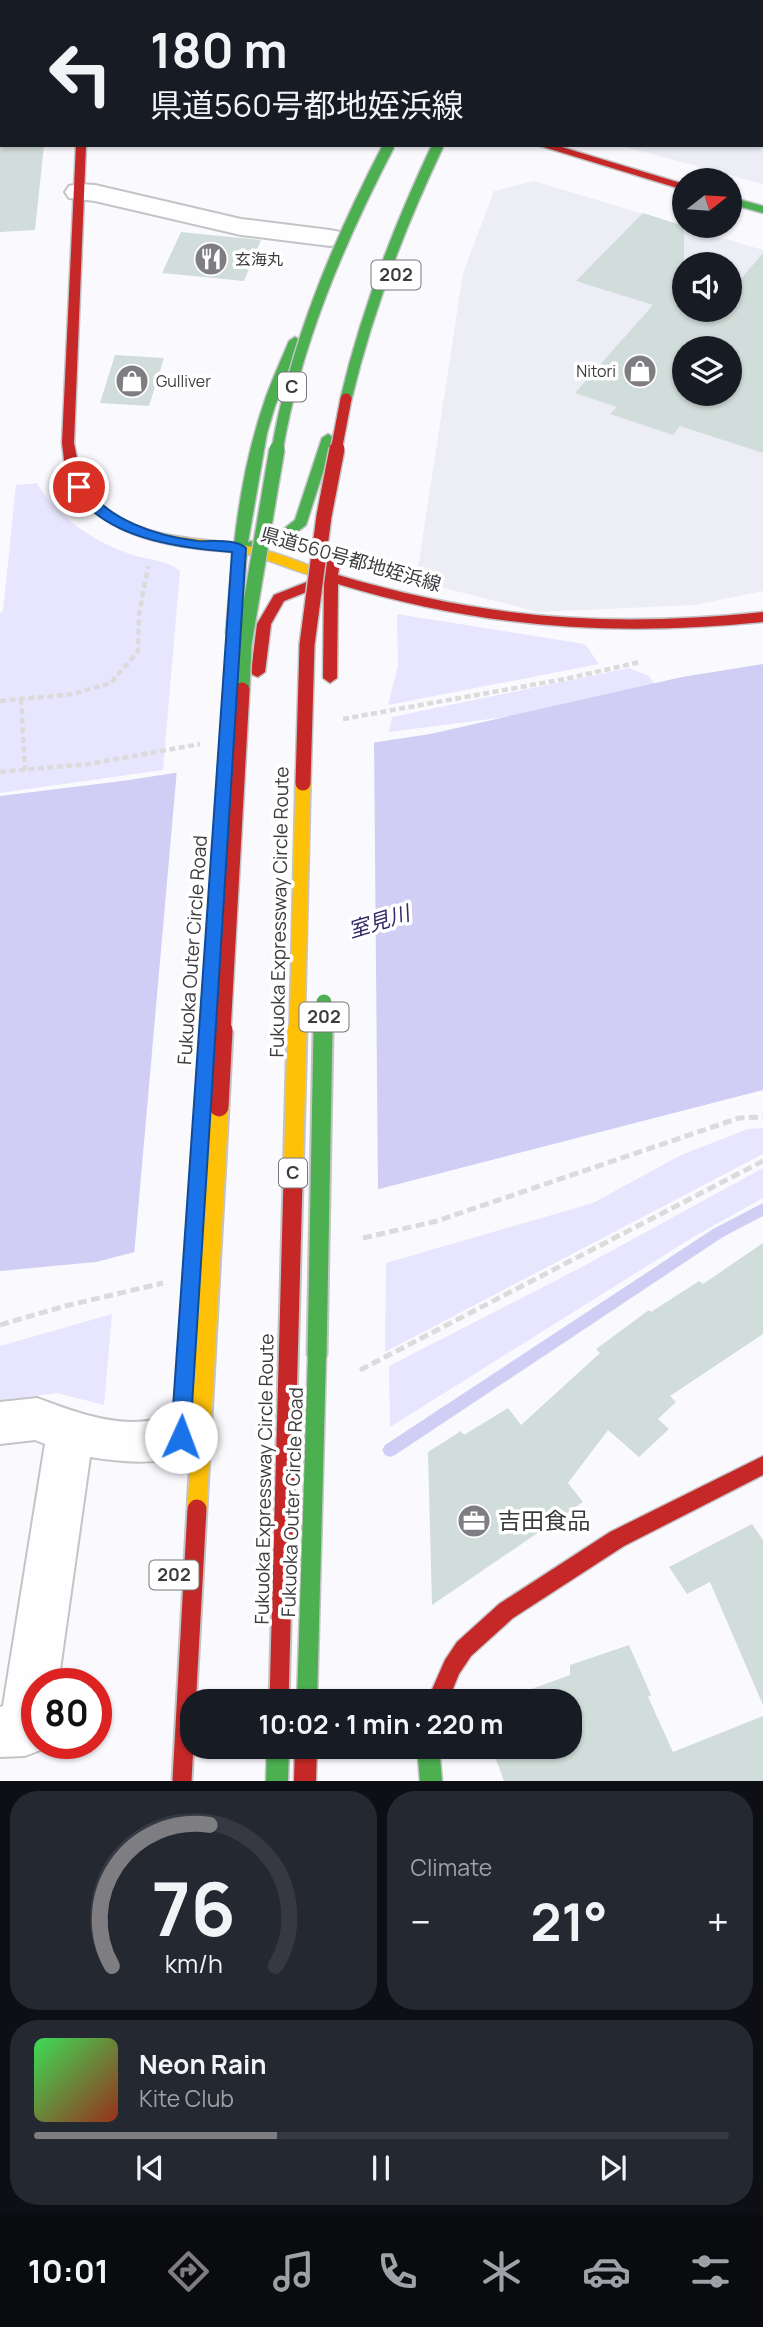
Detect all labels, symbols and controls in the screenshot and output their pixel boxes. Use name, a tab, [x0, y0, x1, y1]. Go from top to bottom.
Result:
text: 180 m	[150, 16, 288, 83]
icon: left	[35, 28, 126, 119]
text: 県道560号都地姪浜線	[150, 83, 464, 127]
north arrow	[672, 168, 742, 238]
map controls	[672, 168, 742, 406]
restaurant icon: 玄海丸	[192, 240, 230, 278]
place label: 玄海丸	[235, 248, 283, 270]
button: sound	[672, 252, 742, 322]
road number: 202	[372, 260, 420, 290]
button: layers	[672, 336, 742, 406]
shop icon: Nitori	[621, 352, 659, 390]
place label: Nitori	[576, 360, 616, 382]
shop icon: Gulliver	[113, 362, 151, 400]
place label: Gulliver	[156, 370, 211, 392]
road number: C	[278, 372, 306, 402]
pin	[49, 457, 109, 517]
icon: arrive	[60, 468, 98, 506]
street label: 県道560号都地姪浜線	[258, 521, 444, 597]
street label: Fukuoka Expressway Circle Route	[263, 766, 295, 1058]
street label: Fukuoka Outer Circle Road	[171, 834, 213, 1066]
water label: 室見川	[344, 898, 415, 944]
road number: 202	[300, 1002, 348, 1032]
road number: C	[279, 1158, 307, 1188]
street label: Fukuoka Expressway Circle Route	[248, 1333, 280, 1625]
street label: Fukuoka Outer Circle Road	[275, 1387, 309, 1617]
position arrow	[144, 1400, 218, 1474]
office icon: 吉田食品	[455, 1502, 493, 1540]
place label: 吉田食品	[498, 1504, 590, 1536]
road number: 202	[150, 1560, 198, 1590]
speed limit sign: 80	[21, 1668, 112, 1759]
text: 10:02 · 1 min · 220 m	[259, 1706, 503, 1742]
text: Climate	[411, 1851, 492, 1883]
text: 76	[151, 1859, 235, 1959]
text: 21°	[530, 1886, 608, 1957]
text: −	[411, 1895, 431, 1947]
text: +	[707, 1895, 729, 1947]
text: km/h	[164, 1946, 222, 1981]
text: Neon Rain	[139, 2046, 267, 2082]
text: Kite Club	[139, 2082, 234, 2114]
icon: previous	[131, 2149, 169, 2187]
icon: pause	[362, 2149, 400, 2187]
icon: next	[594, 2149, 632, 2187]
icon: directions	[164, 2247, 213, 2296]
icon: music	[269, 2247, 318, 2296]
icon: phone	[373, 2247, 422, 2296]
icon: climate	[477, 2247, 526, 2296]
icon: car	[582, 2247, 631, 2296]
icon: filters	[686, 2247, 735, 2296]
text: 10:01	[28, 2249, 109, 2293]

